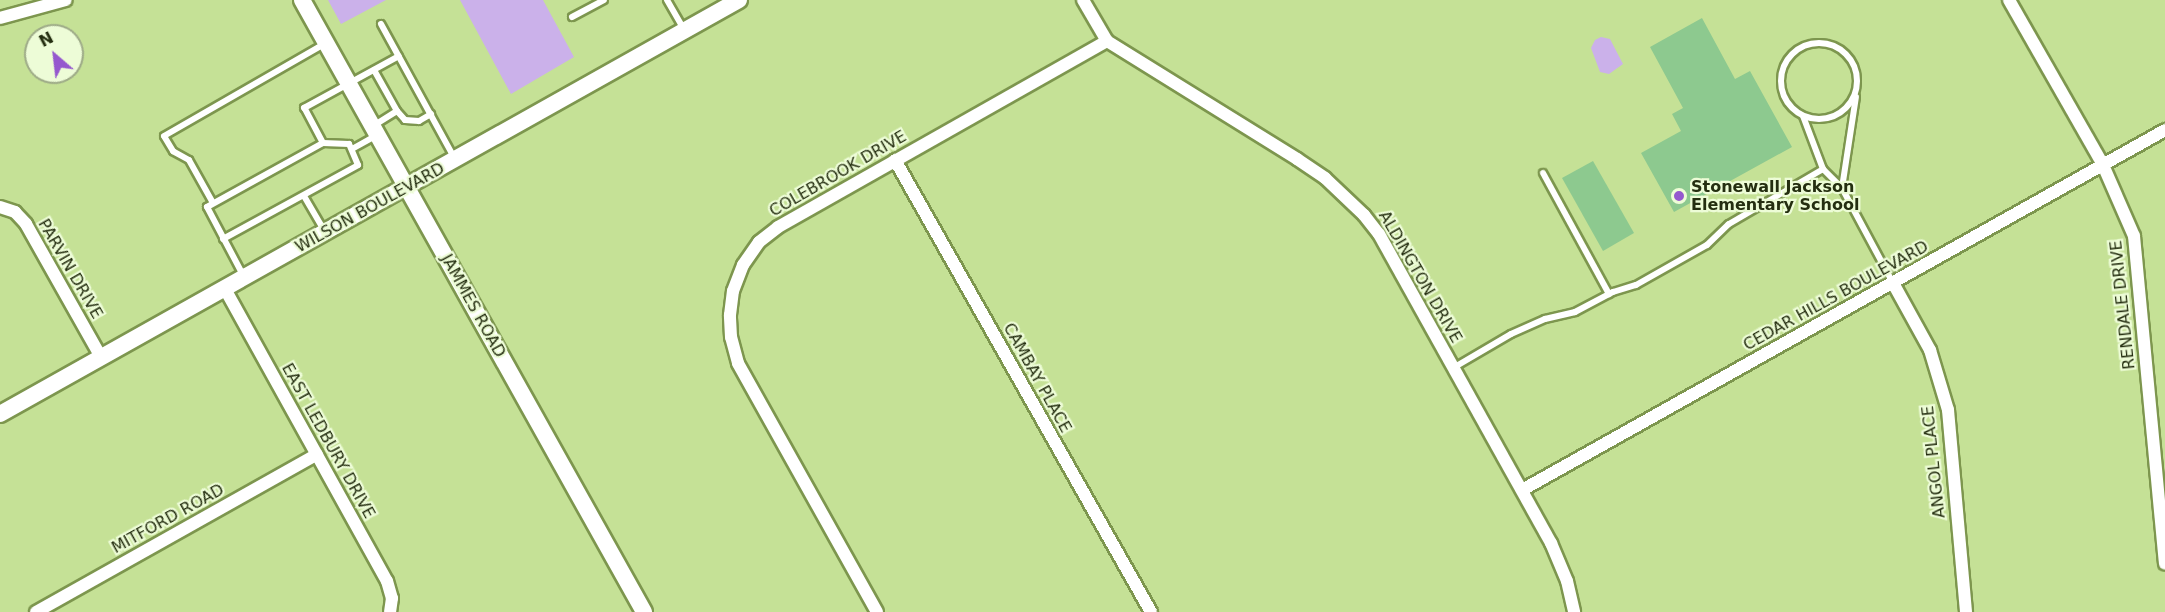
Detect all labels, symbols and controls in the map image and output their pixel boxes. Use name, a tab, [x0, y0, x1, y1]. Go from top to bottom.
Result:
north arrow	[24, 24, 84, 84]
text: N	[36, 28, 57, 51]
street label: COLEBROOK DRIVE	[766, 127, 910, 221]
street label: WILSON BOULEVARD	[292, 159, 448, 257]
place label: Stonewall Jackson Elementary School	[1691, 177, 1859, 215]
marker: Stonewall Jackson Elementary School	[1672, 189, 1686, 203]
street label: ALDINGTON DRIVE	[1374, 208, 1466, 346]
street label: PARVIN DRIVE	[34, 216, 106, 322]
street label: CEDAR HILLS BOULEVARD	[1740, 237, 1932, 355]
street label: RENDALE DRIVE	[2107, 240, 2139, 370]
street label: JAMMES ROAD	[437, 251, 509, 361]
street label: CAMBAY PLACE	[999, 320, 1075, 436]
street label: EAST LEDBURY DRIVE	[277, 360, 379, 522]
street label: ANGOL PLACE	[1919, 405, 1949, 519]
street label: MITFORD ROAD	[109, 480, 227, 558]

